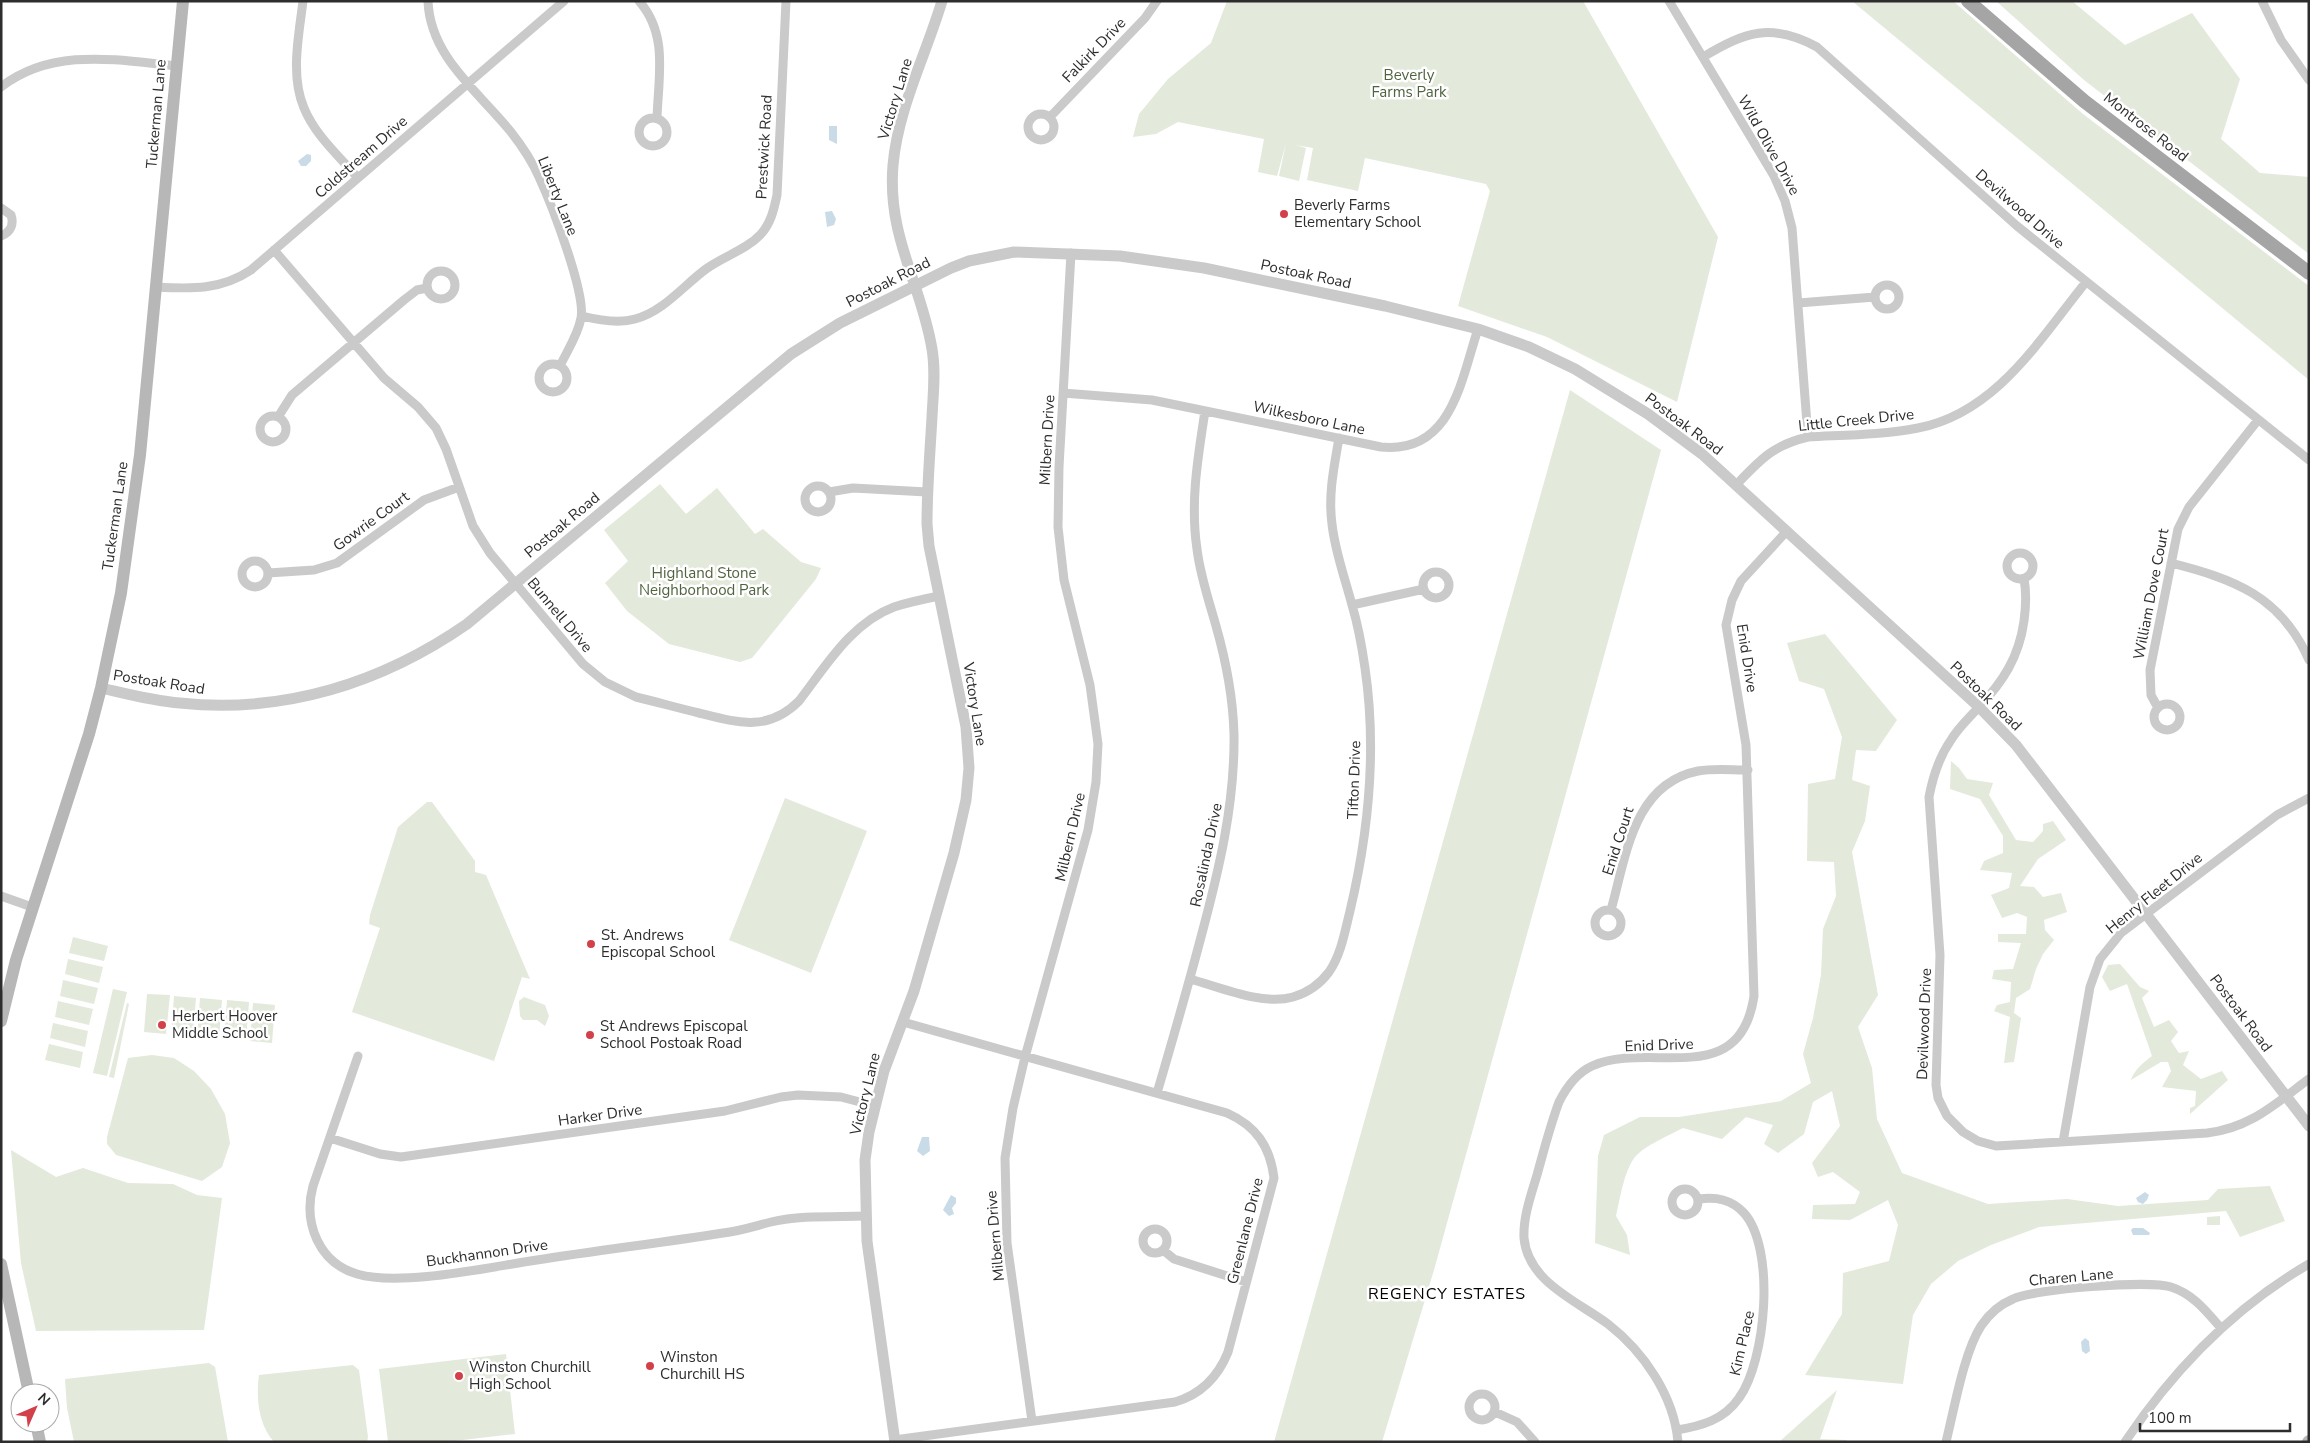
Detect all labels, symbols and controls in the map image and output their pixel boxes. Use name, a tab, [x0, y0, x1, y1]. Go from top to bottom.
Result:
street label: Falkirk Drive	[1058, 13, 1130, 87]
street label: Victory Lane	[873, 56, 917, 143]
street label: Tuckerman Lane	[141, 58, 171, 170]
park label: Beverly Farms Park	[1371, 65, 1447, 102]
street label: Montrose Road	[2099, 88, 2193, 166]
street label: Wild Olive Drive	[1733, 91, 1805, 199]
street label: Prestwick Road	[751, 94, 777, 200]
street label: Coldstream Drive	[310, 111, 412, 203]
street label: Liberty Lane	[533, 153, 583, 239]
street label: Devilwood Drive	[1971, 165, 2069, 253]
place label: Beverly Farms Elementary School	[1294, 195, 1421, 232]
marker: Beverly Farms Elementary School	[1278, 208, 1290, 220]
street label: Postoak Road	[842, 252, 934, 312]
street label: Postoak Road	[1259, 255, 1353, 293]
street label: Postoak Road	[1641, 388, 1727, 460]
street label: Milbern Drive	[1035, 394, 1059, 486]
street label: Wilkesboro Lane	[1251, 396, 1367, 440]
street label: Little Creek Drive	[1797, 404, 1915, 436]
street label: Tuckerman Lane	[97, 460, 133, 572]
street label: Gowrie Court	[329, 486, 414, 555]
street label: Postoak Road	[520, 488, 604, 562]
street label: William Dove Court	[2128, 526, 2174, 661]
park label: Highland Stone Neighborhood Park	[639, 563, 770, 600]
street label: Bunnell Drive	[523, 573, 597, 657]
street label: Enid Drive	[1732, 622, 1762, 694]
street label: Postoak Road	[1946, 657, 2026, 735]
street label: Victory Lane	[958, 660, 991, 747]
street label: Postoak Road	[112, 665, 206, 699]
street label: Tifton Drive	[1343, 740, 1365, 820]
street label: Milbern Drive	[1050, 791, 1090, 883]
street label: Rosalinda Drive	[1185, 801, 1227, 909]
street label: Enid Court	[1598, 804, 1639, 878]
street label: Henry Fleet Drive	[2102, 848, 2206, 938]
place label: St. Andrews Episcopal School	[601, 925, 716, 962]
marker: St. Andrews Episcopal School	[585, 938, 597, 950]
street label: Devilwood Drive	[1912, 968, 1936, 1080]
street label: Postoak Road	[2205, 970, 2277, 1056]
place label: Herbert Hoover Middle School	[172, 1006, 278, 1043]
place label: St Andrews Episcopal School Postoak Road	[600, 1016, 748, 1053]
marker: Herbert Hoover Middle School	[156, 1019, 168, 1031]
marker: St Andrews Episcopal School Postoak Road	[584, 1029, 596, 1041]
street label: Enid Drive	[1624, 1034, 1694, 1056]
street label: Victory Lane	[845, 1051, 885, 1138]
street label: Harker Drive	[557, 1099, 643, 1131]
street label: Greenlane Drive	[1222, 1176, 1268, 1286]
street label: Milbern Drive	[981, 1190, 1009, 1282]
street label: Buckhannon Drive	[425, 1235, 549, 1271]
street label: Charen Lane	[2028, 1263, 2114, 1291]
district label: REGENCY ESTATES	[1368, 1283, 1526, 1305]
street label: Kim Place	[1725, 1308, 1759, 1378]
place label: Winston Churchill HS	[660, 1347, 745, 1384]
place label: Winston Churchill High School	[469, 1357, 591, 1394]
marker: Winston Churchill HS	[644, 1360, 656, 1372]
marker: Winston Churchill High School	[453, 1370, 465, 1382]
north arrow	[10, 1383, 60, 1433]
text: N	[33, 1389, 54, 1410]
scale bar	[2140, 1400, 2290, 1432]
text: 100 m	[2148, 1408, 2192, 1428]

